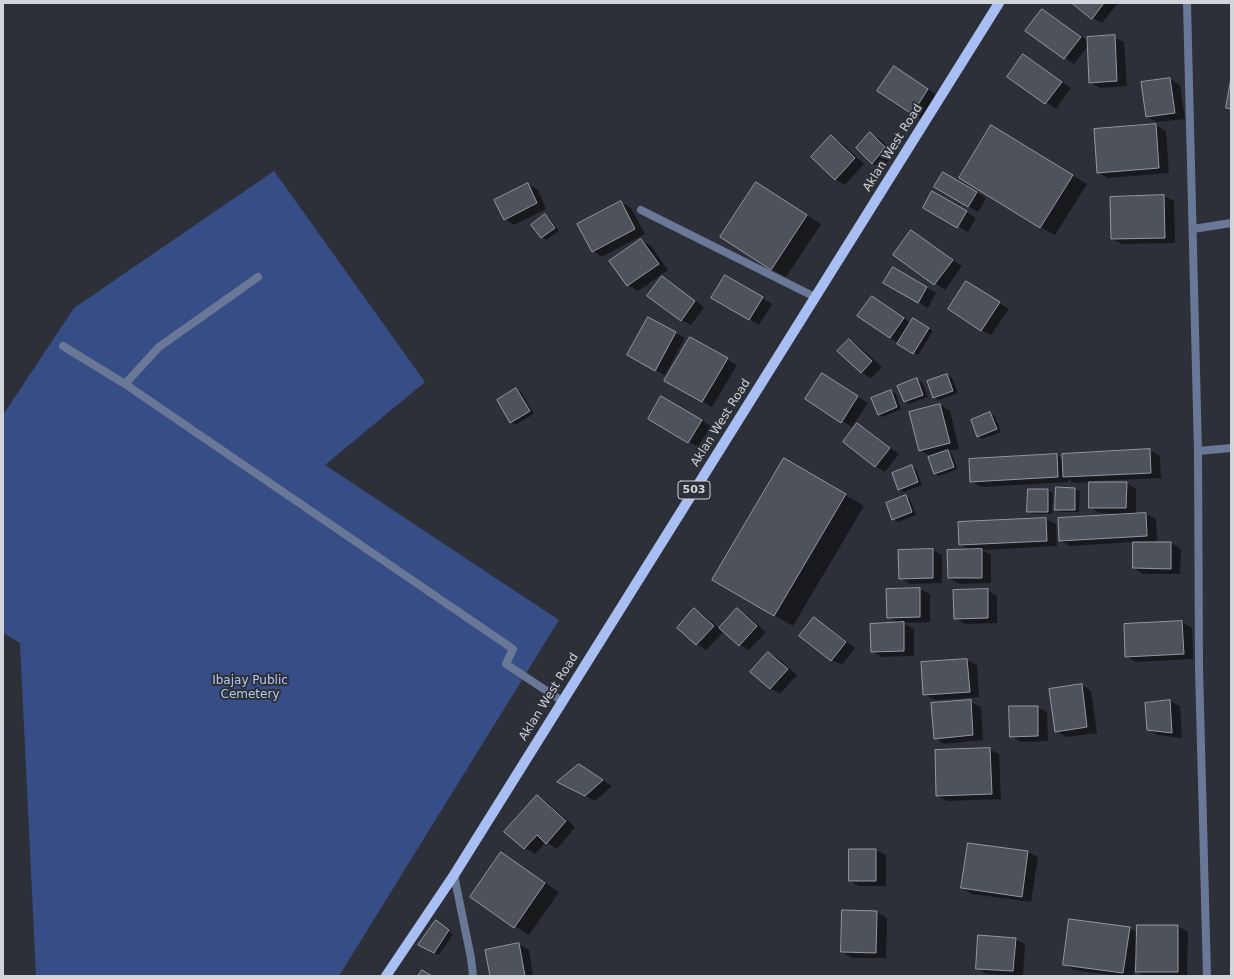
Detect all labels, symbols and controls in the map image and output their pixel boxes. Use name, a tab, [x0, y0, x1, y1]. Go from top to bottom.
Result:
street label: Aklan West Road	[860, 101, 926, 195]
street label: Aklan West Road	[688, 376, 754, 470]
road number: 503	[678, 481, 710, 499]
street label: Aklan West Road	[516, 650, 582, 744]
park label: Ibajay Public Cemetery	[212, 674, 288, 702]

